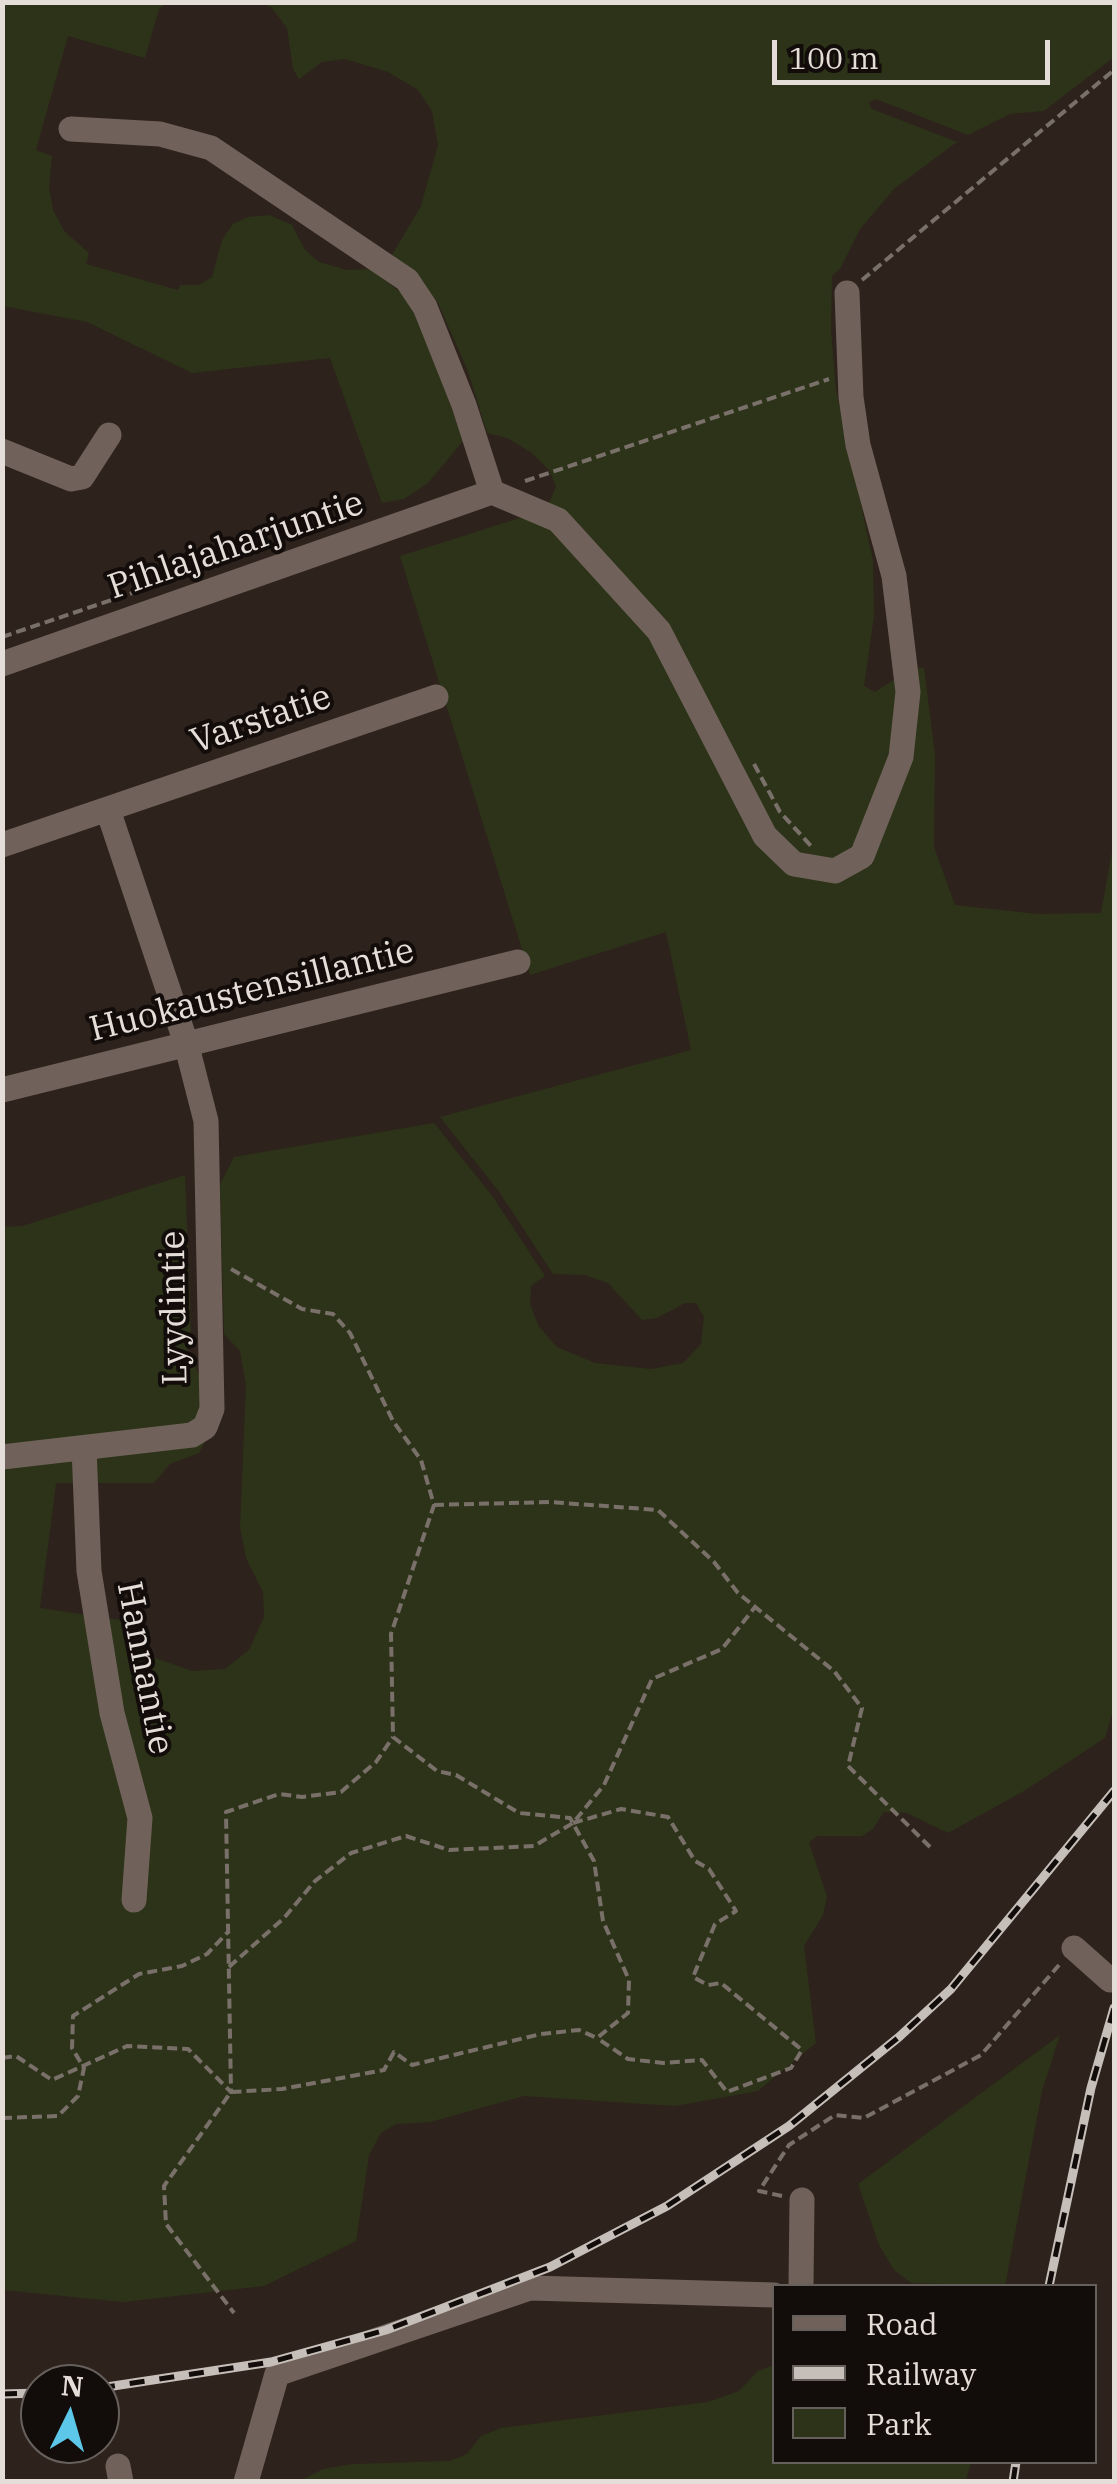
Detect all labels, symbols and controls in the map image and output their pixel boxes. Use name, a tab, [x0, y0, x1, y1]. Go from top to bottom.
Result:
scale bar	[777, 20, 1054, 82]
text: 100 m	[789, 38, 879, 77]
street label: Pihlajaharjuntie	[103, 483, 369, 609]
street label: Varstatie	[185, 676, 337, 764]
street label: Huokaustensillantie	[85, 930, 419, 1052]
street label: Lyydintie	[153, 1230, 197, 1386]
street label: Hannantie	[107, 1578, 181, 1758]
legend	[772, 2284, 1097, 2464]
text: Road	[866, 2304, 938, 2343]
text: Railway	[866, 2354, 976, 2393]
north arrow	[20, 2364, 120, 2464]
text: N	[60, 2366, 85, 2405]
text: Park	[866, 2404, 932, 2443]

